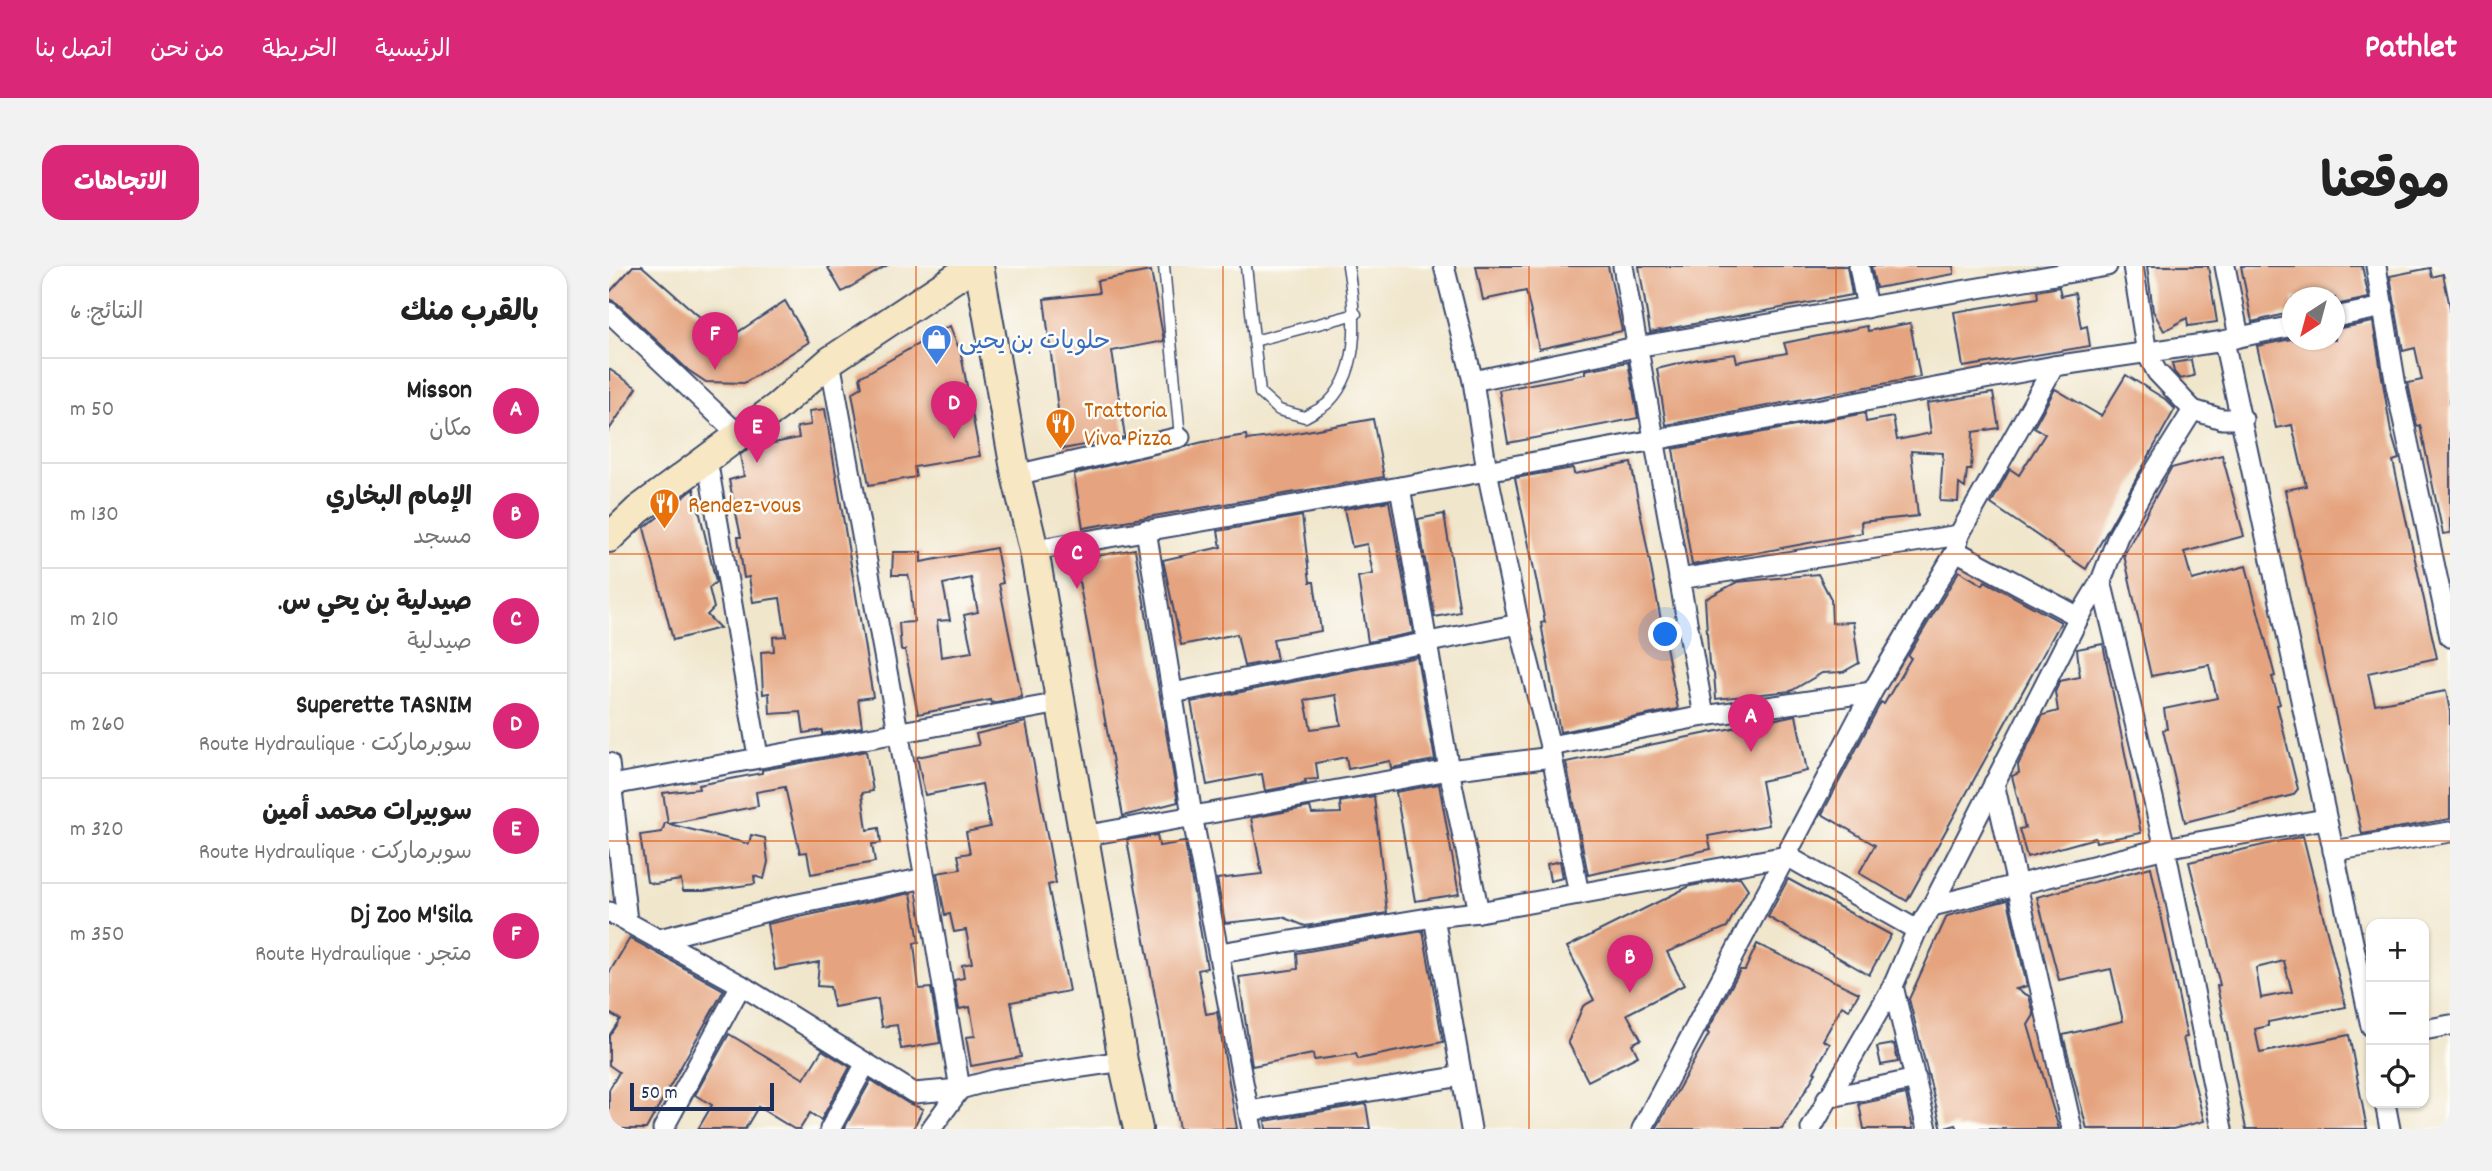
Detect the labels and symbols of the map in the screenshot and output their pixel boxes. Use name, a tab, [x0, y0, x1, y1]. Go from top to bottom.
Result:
north arrow	[2282, 287, 2345, 350]
pin: F	[692, 312, 738, 370]
shop icon: حلويات بن يحيى	[919, 323, 953, 367]
place label: حلويات بن يحيى	[959, 326, 1111, 360]
pin: D	[931, 381, 977, 439]
place label: Trattoria Viva Pizza	[1084, 395, 1172, 457]
pin: E	[734, 405, 780, 463]
restaurant icon: Trattoria Viva Pizza	[1044, 406, 1078, 450]
restaurant icon: Rendez-vous	[648, 487, 682, 531]
place label: Rendez-vous	[688, 490, 802, 524]
pin: C	[1054, 531, 1100, 589]
your location	[1648, 617, 1682, 651]
pin: A	[1728, 694, 1774, 752]
pin: B	[1607, 935, 1653, 993]
scale bar	[630, 1080, 773, 1112]

